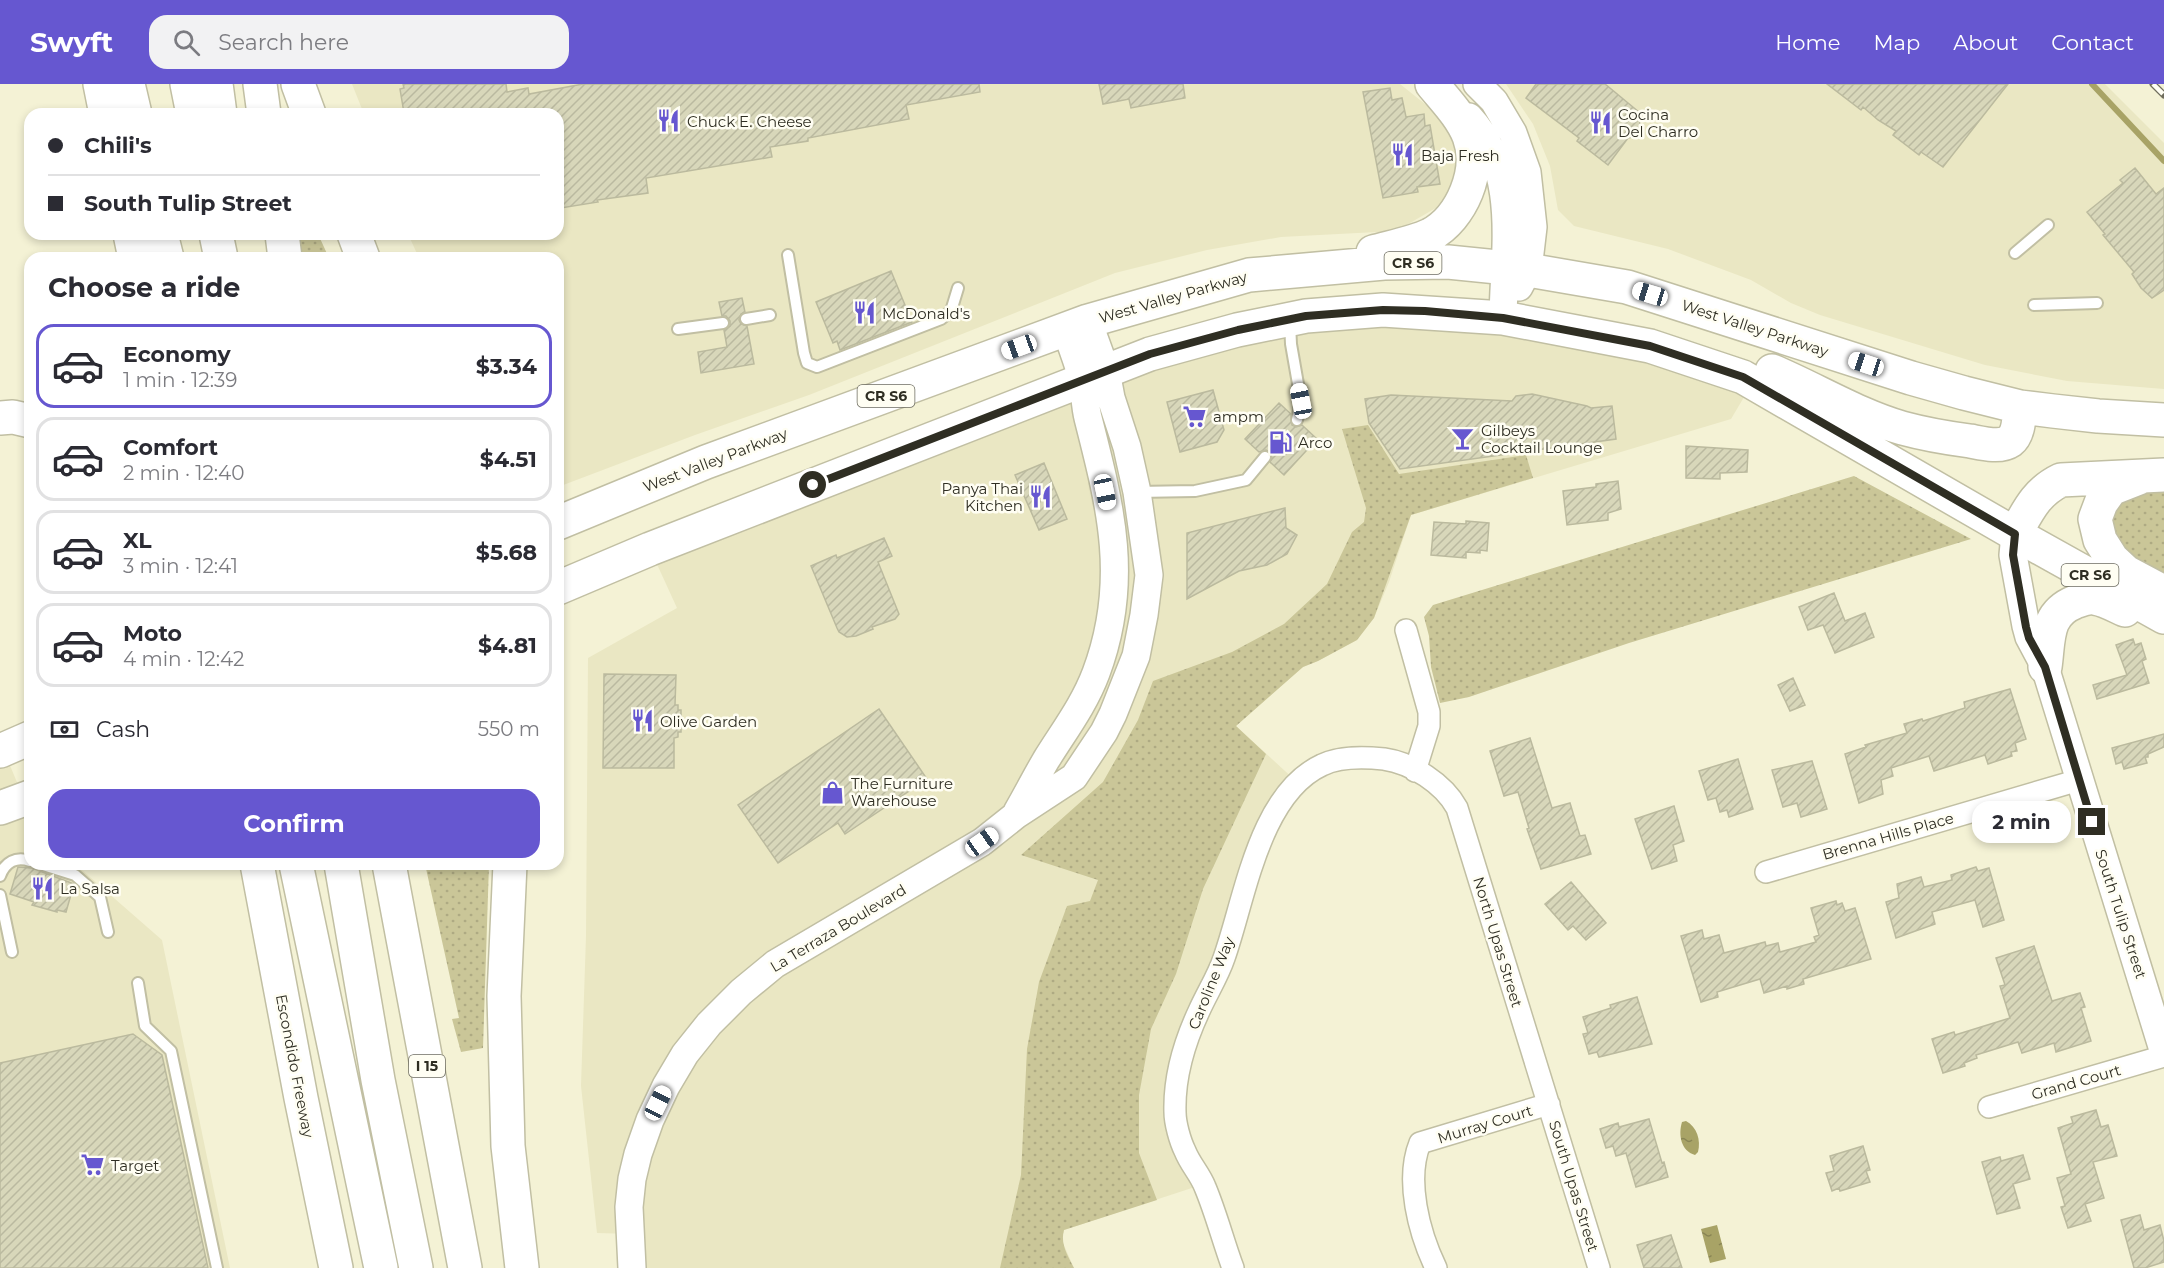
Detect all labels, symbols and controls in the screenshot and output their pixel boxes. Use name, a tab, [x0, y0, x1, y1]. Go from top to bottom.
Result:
search box	[149, 15, 569, 69]
text: Swyft	[30, 25, 113, 59]
icon: search	[170, 26, 203, 59]
text: Search here	[218, 29, 349, 56]
text: Home	[1775, 30, 1840, 55]
text: Map	[1873, 30, 1920, 55]
text: About	[1953, 30, 2018, 55]
text: Contact	[2051, 30, 2134, 55]
place label: Cocina Del Charro	[1618, 105, 1698, 141]
restaurant icon: Chuck E. Cheese	[656, 108, 682, 134]
restaurant icon: Cocina Del Charro	[1587, 110, 1613, 136]
place label: Chuck E. Cheese	[687, 112, 812, 131]
text: Chili's	[84, 132, 152, 159]
restaurant icon: Baja Fresh	[1390, 142, 1416, 168]
place label: Baja Fresh	[1421, 146, 1500, 165]
text: South Tulip Street	[84, 190, 292, 217]
road number: CR S6	[1384, 252, 1442, 274]
street label: West Valley Parkway	[1097, 267, 1250, 327]
text: Choose a ride	[48, 271, 240, 304]
car	[1630, 280, 1670, 308]
street label: West Valley Parkway	[1679, 295, 1832, 361]
restaurant icon: McDonald's	[851, 300, 877, 326]
place label: McDonald's	[882, 304, 970, 323]
car	[999, 332, 1039, 362]
icon: car	[51, 339, 105, 393]
text: Economy	[123, 341, 231, 368]
car	[1846, 350, 1886, 378]
text: $3.34	[476, 353, 537, 380]
text: 1 min · 12:39	[123, 368, 237, 392]
car	[1289, 382, 1313, 420]
road number: CR S6	[858, 385, 914, 407]
supermarket icon: ampm	[1182, 403, 1208, 429]
place label: ampm	[1213, 407, 1264, 426]
place label: Gilbeys Cocktail Lounge	[1481, 421, 1602, 457]
street label: West Valley Parkway	[640, 423, 791, 496]
bar icon: Gilbeys Cocktail Lounge	[1450, 426, 1476, 452]
fuel station icon: Arco	[1267, 429, 1293, 455]
icon: car	[51, 432, 105, 486]
place label: Arco	[1298, 433, 1332, 452]
text: Comfort	[123, 434, 218, 461]
text: $4.51	[480, 446, 537, 473]
text: 2 min · 12:40	[123, 461, 245, 485]
route start	[799, 471, 826, 498]
car	[1092, 473, 1118, 511]
place label: Panya Thai Kitchen	[942, 479, 1023, 515]
restaurant icon: Panya Thai Kitchen	[1028, 484, 1054, 510]
icon: car	[51, 525, 105, 579]
text: XL	[123, 527, 152, 554]
text: $5.68	[476, 539, 537, 566]
text: 3 min · 12:41	[123, 554, 238, 578]
road number: CR S6	[2062, 564, 2118, 586]
icon: car	[51, 618, 105, 672]
text: Moto	[123, 620, 182, 647]
text: $4.81	[478, 632, 537, 659]
text: 4 min · 12:42	[123, 647, 244, 671]
restaurant icon: Olive Garden	[629, 708, 655, 734]
place label: Olive Garden	[660, 712, 757, 731]
icon: cash	[48, 713, 81, 746]
text: Cash	[96, 716, 150, 743]
text: 550 m	[478, 717, 540, 741]
place label: The Furniture Warehouse	[851, 774, 953, 810]
shop icon: The Furniture Warehouse	[820, 779, 846, 805]
button: Confirm	[48, 789, 540, 858]
callout: 2 min	[1972, 801, 2071, 843]
street label: Brenna Hills Place	[1820, 808, 1956, 864]
route end	[2078, 808, 2105, 835]
text: 2 min	[1992, 810, 2051, 834]
car	[962, 824, 1002, 860]
street label: South Tulip Street	[2091, 847, 2151, 981]
street label: North Upas Street	[1469, 874, 1527, 1010]
restaurant icon: La Salsa	[29, 875, 55, 901]
place label: La Salsa	[60, 879, 120, 898]
street label: La Terraza Boulevard	[766, 880, 910, 976]
street label: Caroline Way	[1184, 933, 1239, 1032]
street label: Escondido Freeway	[272, 993, 318, 1140]
road number: I 15	[409, 1055, 445, 1077]
street label: Grand Court	[2029, 1060, 2123, 1104]
car	[642, 1083, 674, 1123]
street label: Murray Court	[1435, 1101, 1535, 1147]
street label: South Upas Street	[1545, 1118, 1603, 1254]
supermarket icon: Target	[80, 1152, 106, 1178]
place label: Target	[111, 1156, 159, 1175]

